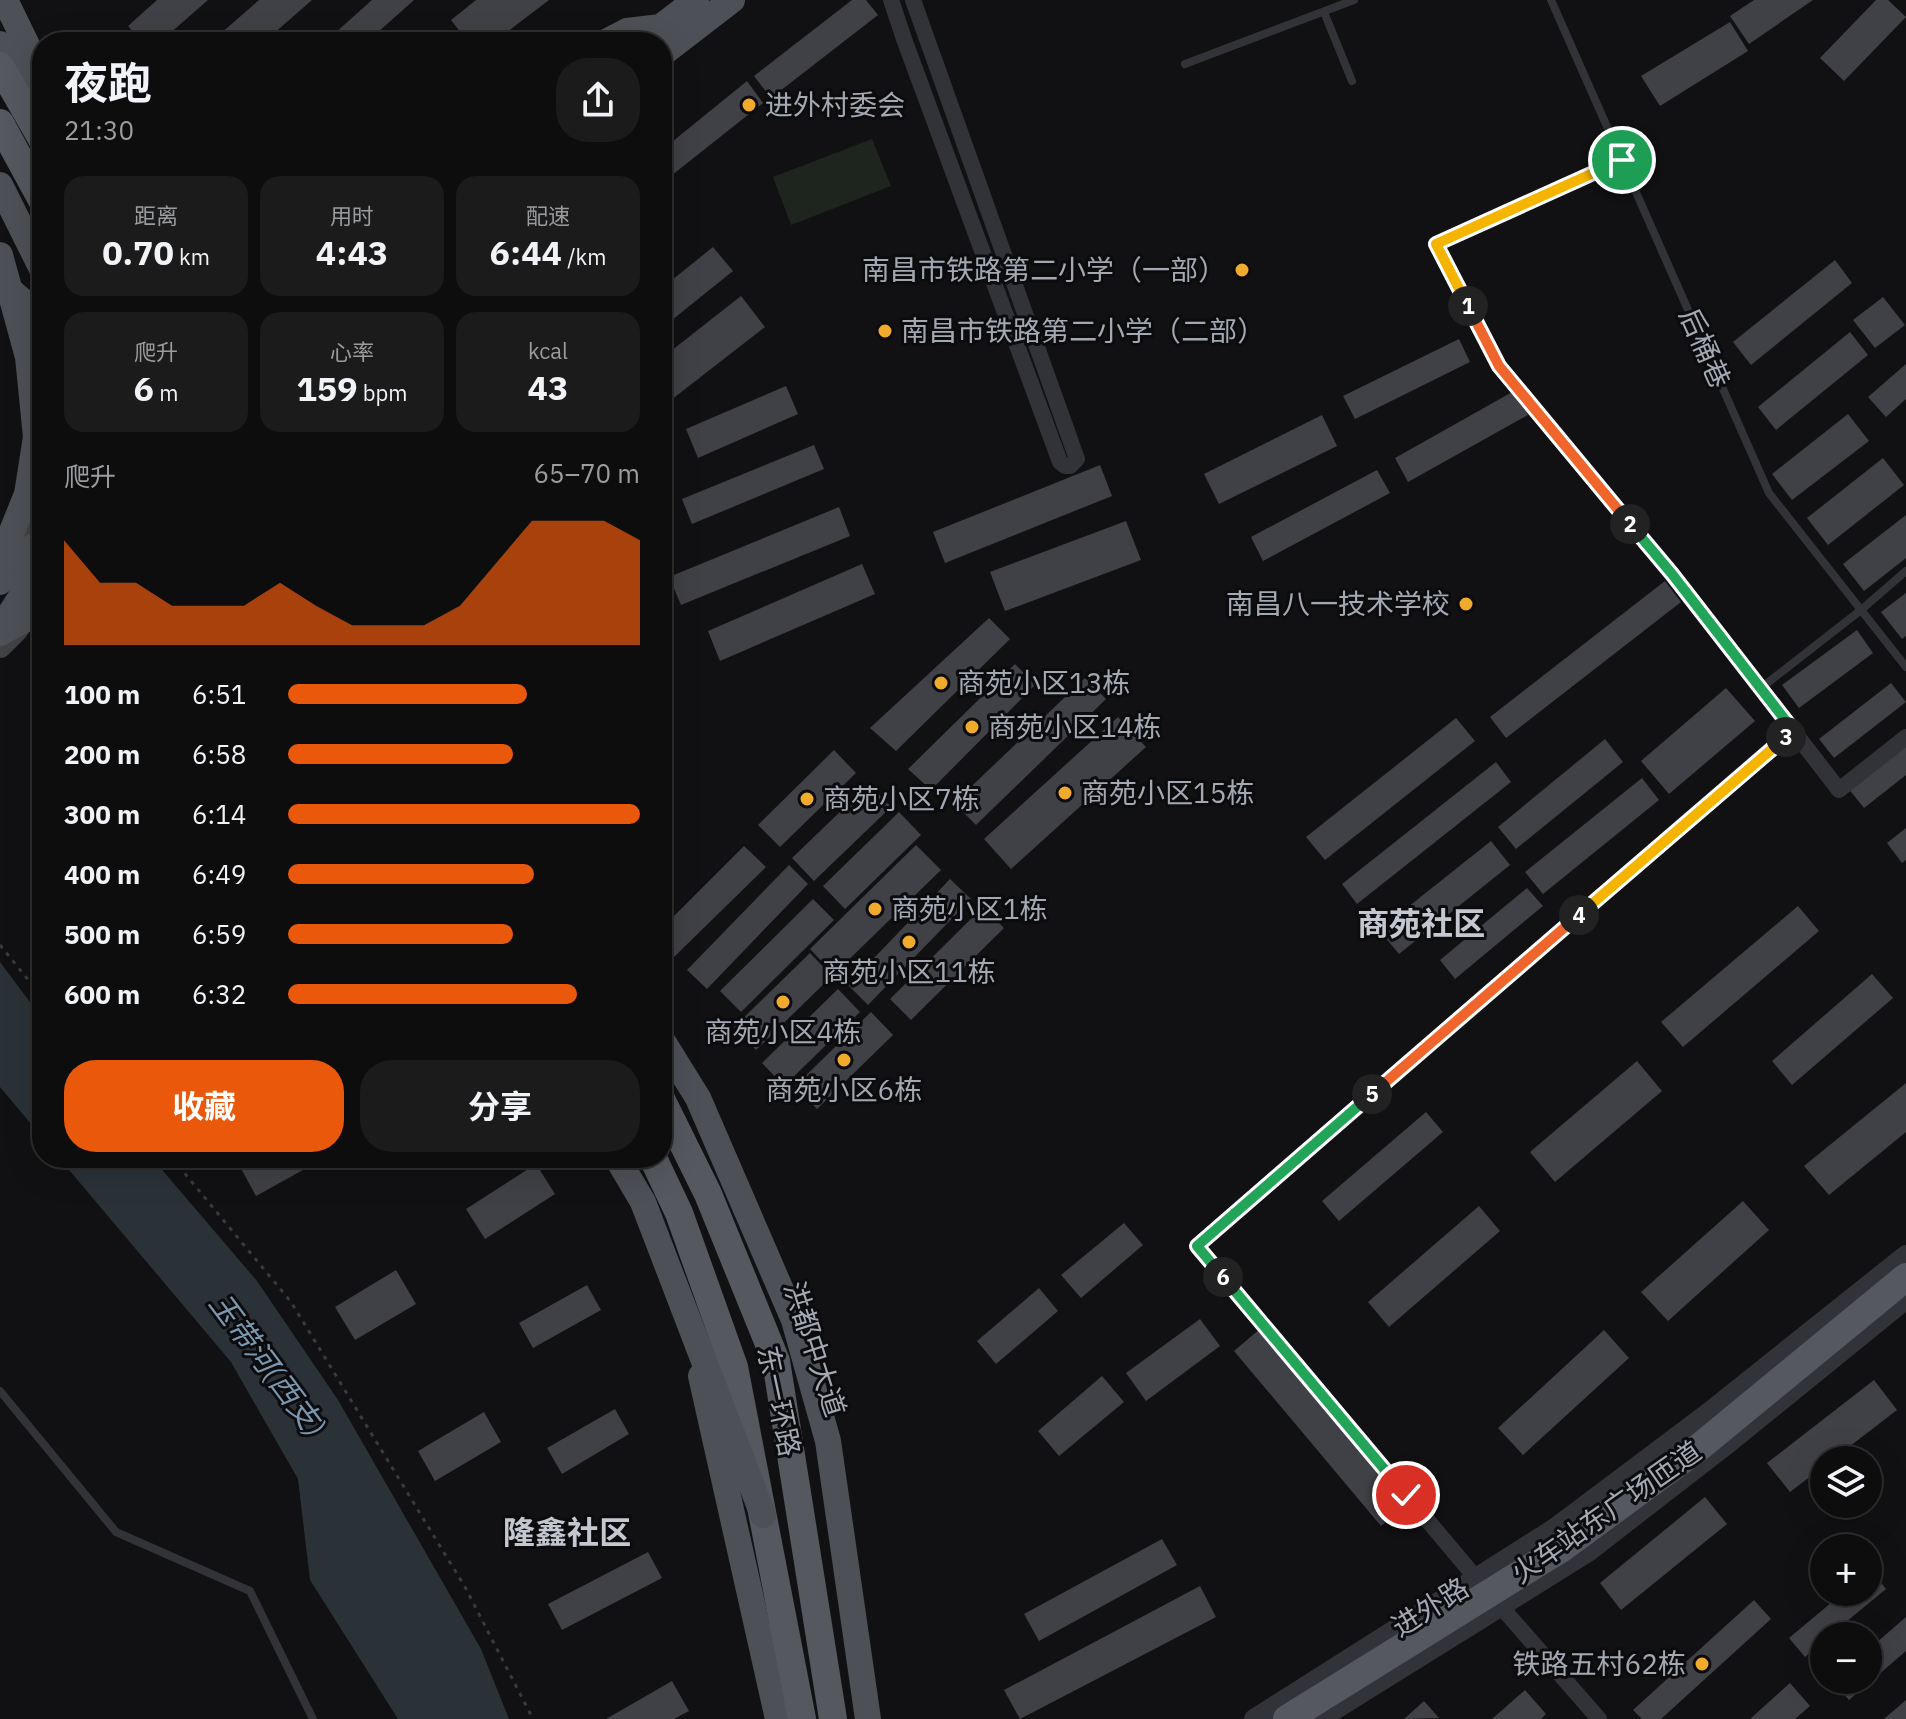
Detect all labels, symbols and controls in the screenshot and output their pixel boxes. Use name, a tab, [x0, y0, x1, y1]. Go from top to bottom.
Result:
text: 夜跑	[64, 54, 152, 111]
button: share	[556, 58, 640, 142]
place label: 进外村委会	[765, 86, 905, 123]
marker: 进外村委会	[740, 96, 758, 114]
text: 21:30	[64, 113, 134, 147]
pin	[1588, 126, 1656, 194]
icon: arrive	[1600, 138, 1644, 182]
text: 距离	[134, 201, 178, 230]
text: 用时	[330, 201, 374, 230]
text: 配速	[526, 201, 570, 230]
text: 0.70	[102, 230, 174, 274]
text: 4:43	[316, 230, 388, 274]
text: 6:44	[490, 230, 562, 274]
text: km	[174, 242, 210, 271]
text: /km	[562, 242, 606, 271]
place label: 南昌市铁路第二小学（一部）	[862, 251, 1226, 288]
marker: 南昌市铁路第二小学（一部）	[1233, 261, 1251, 279]
pin: 1	[1448, 286, 1488, 326]
text: 1	[1461, 291, 1475, 320]
street label: 后桶巷	[1671, 302, 1739, 394]
place label: 南昌市铁路第二小学（二部）	[901, 312, 1265, 349]
marker: 南昌市铁路第二小学（二部）	[876, 322, 894, 340]
text: kcal	[528, 336, 568, 365]
text: 爬升	[134, 337, 178, 366]
text: 心率	[330, 337, 374, 366]
text: 43	[528, 365, 568, 409]
text: 6	[134, 366, 154, 410]
text: 159	[296, 366, 358, 410]
text: m	[154, 378, 178, 407]
text: bpm	[358, 378, 408, 407]
text: 65–70 m	[533, 456, 640, 490]
text: 爬升	[64, 459, 116, 493]
pin: 2	[1610, 504, 1650, 544]
text: 2	[1623, 509, 1637, 538]
place label: 南昌八一技术学校	[1226, 585, 1450, 622]
marker: 南昌八一技术学校	[1457, 595, 1475, 613]
place label: 商苑小区13栋	[957, 664, 1131, 701]
marker: 商苑小区13栋	[932, 674, 950, 692]
text: 100 m	[64, 677, 140, 711]
text: 6:51	[192, 677, 246, 711]
place label: 商苑小区14栋	[988, 708, 1162, 745]
pin: 3	[1766, 717, 1806, 757]
marker: 商苑小区14栋	[963, 718, 981, 736]
text: 3	[1779, 722, 1793, 751]
text: 200 m	[64, 737, 140, 771]
text: 6:58	[192, 737, 246, 771]
place label: 商苑小区15栋	[1081, 774, 1255, 811]
place label: 商苑小区7栋	[823, 780, 980, 817]
marker: 商苑小区15栋	[1056, 784, 1074, 802]
marker: 商苑小区7栋	[798, 790, 816, 808]
text: 300 m	[64, 797, 140, 831]
text: 6:14	[192, 797, 246, 831]
text: 400 m	[64, 857, 140, 891]
text: 6:49	[192, 857, 246, 891]
place label: 商苑小区1栋	[891, 890, 1048, 927]
pin: 4	[1559, 895, 1599, 935]
marker: 商苑小区1栋	[866, 900, 884, 918]
text: 4	[1572, 900, 1586, 929]
district label: 商苑社区	[1357, 902, 1485, 944]
text: 500 m	[64, 917, 140, 951]
text: 6:59	[192, 917, 246, 951]
marker: 商苑小区11栋	[900, 933, 918, 951]
place label: 商苑小区11栋	[822, 953, 996, 990]
text: 600 m	[64, 977, 140, 1011]
text: 6:32	[192, 977, 246, 1011]
marker: 商苑小区4栋	[774, 993, 792, 1011]
place label: 商苑小区4栋	[705, 1013, 861, 1050]
marker: 商苑小区6栋	[835, 1051, 853, 1069]
button: 收藏	[64, 1060, 344, 1152]
button: 分享	[360, 1060, 640, 1152]
place label: 商苑小区6栋	[766, 1071, 922, 1108]
pin: 5	[1352, 1074, 1392, 1114]
text: 5	[1365, 1079, 1379, 1108]
pin: 6	[1203, 1257, 1243, 1297]
text: 6	[1216, 1262, 1230, 1291]
street label: 洪都中大道	[776, 1277, 855, 1421]
water label: 玉带河(西支)	[202, 1285, 335, 1444]
street label: 东一环路	[750, 1342, 809, 1460]
street label: 火车站东广场匝道	[1503, 1432, 1708, 1591]
map controls	[1810, 1446, 1882, 1694]
button: layers	[1810, 1446, 1882, 1518]
pin	[1372, 1461, 1440, 1529]
icon: check	[1384, 1473, 1428, 1517]
district label: 隆鑫社区	[503, 1511, 631, 1553]
button: +	[1810, 1534, 1882, 1606]
street label: 进外路	[1384, 1569, 1475, 1645]
button: −	[1810, 1622, 1882, 1694]
place label: 铁路五村62栋	[1512, 1645, 1686, 1682]
marker: 铁路五村62栋	[1693, 1655, 1711, 1673]

